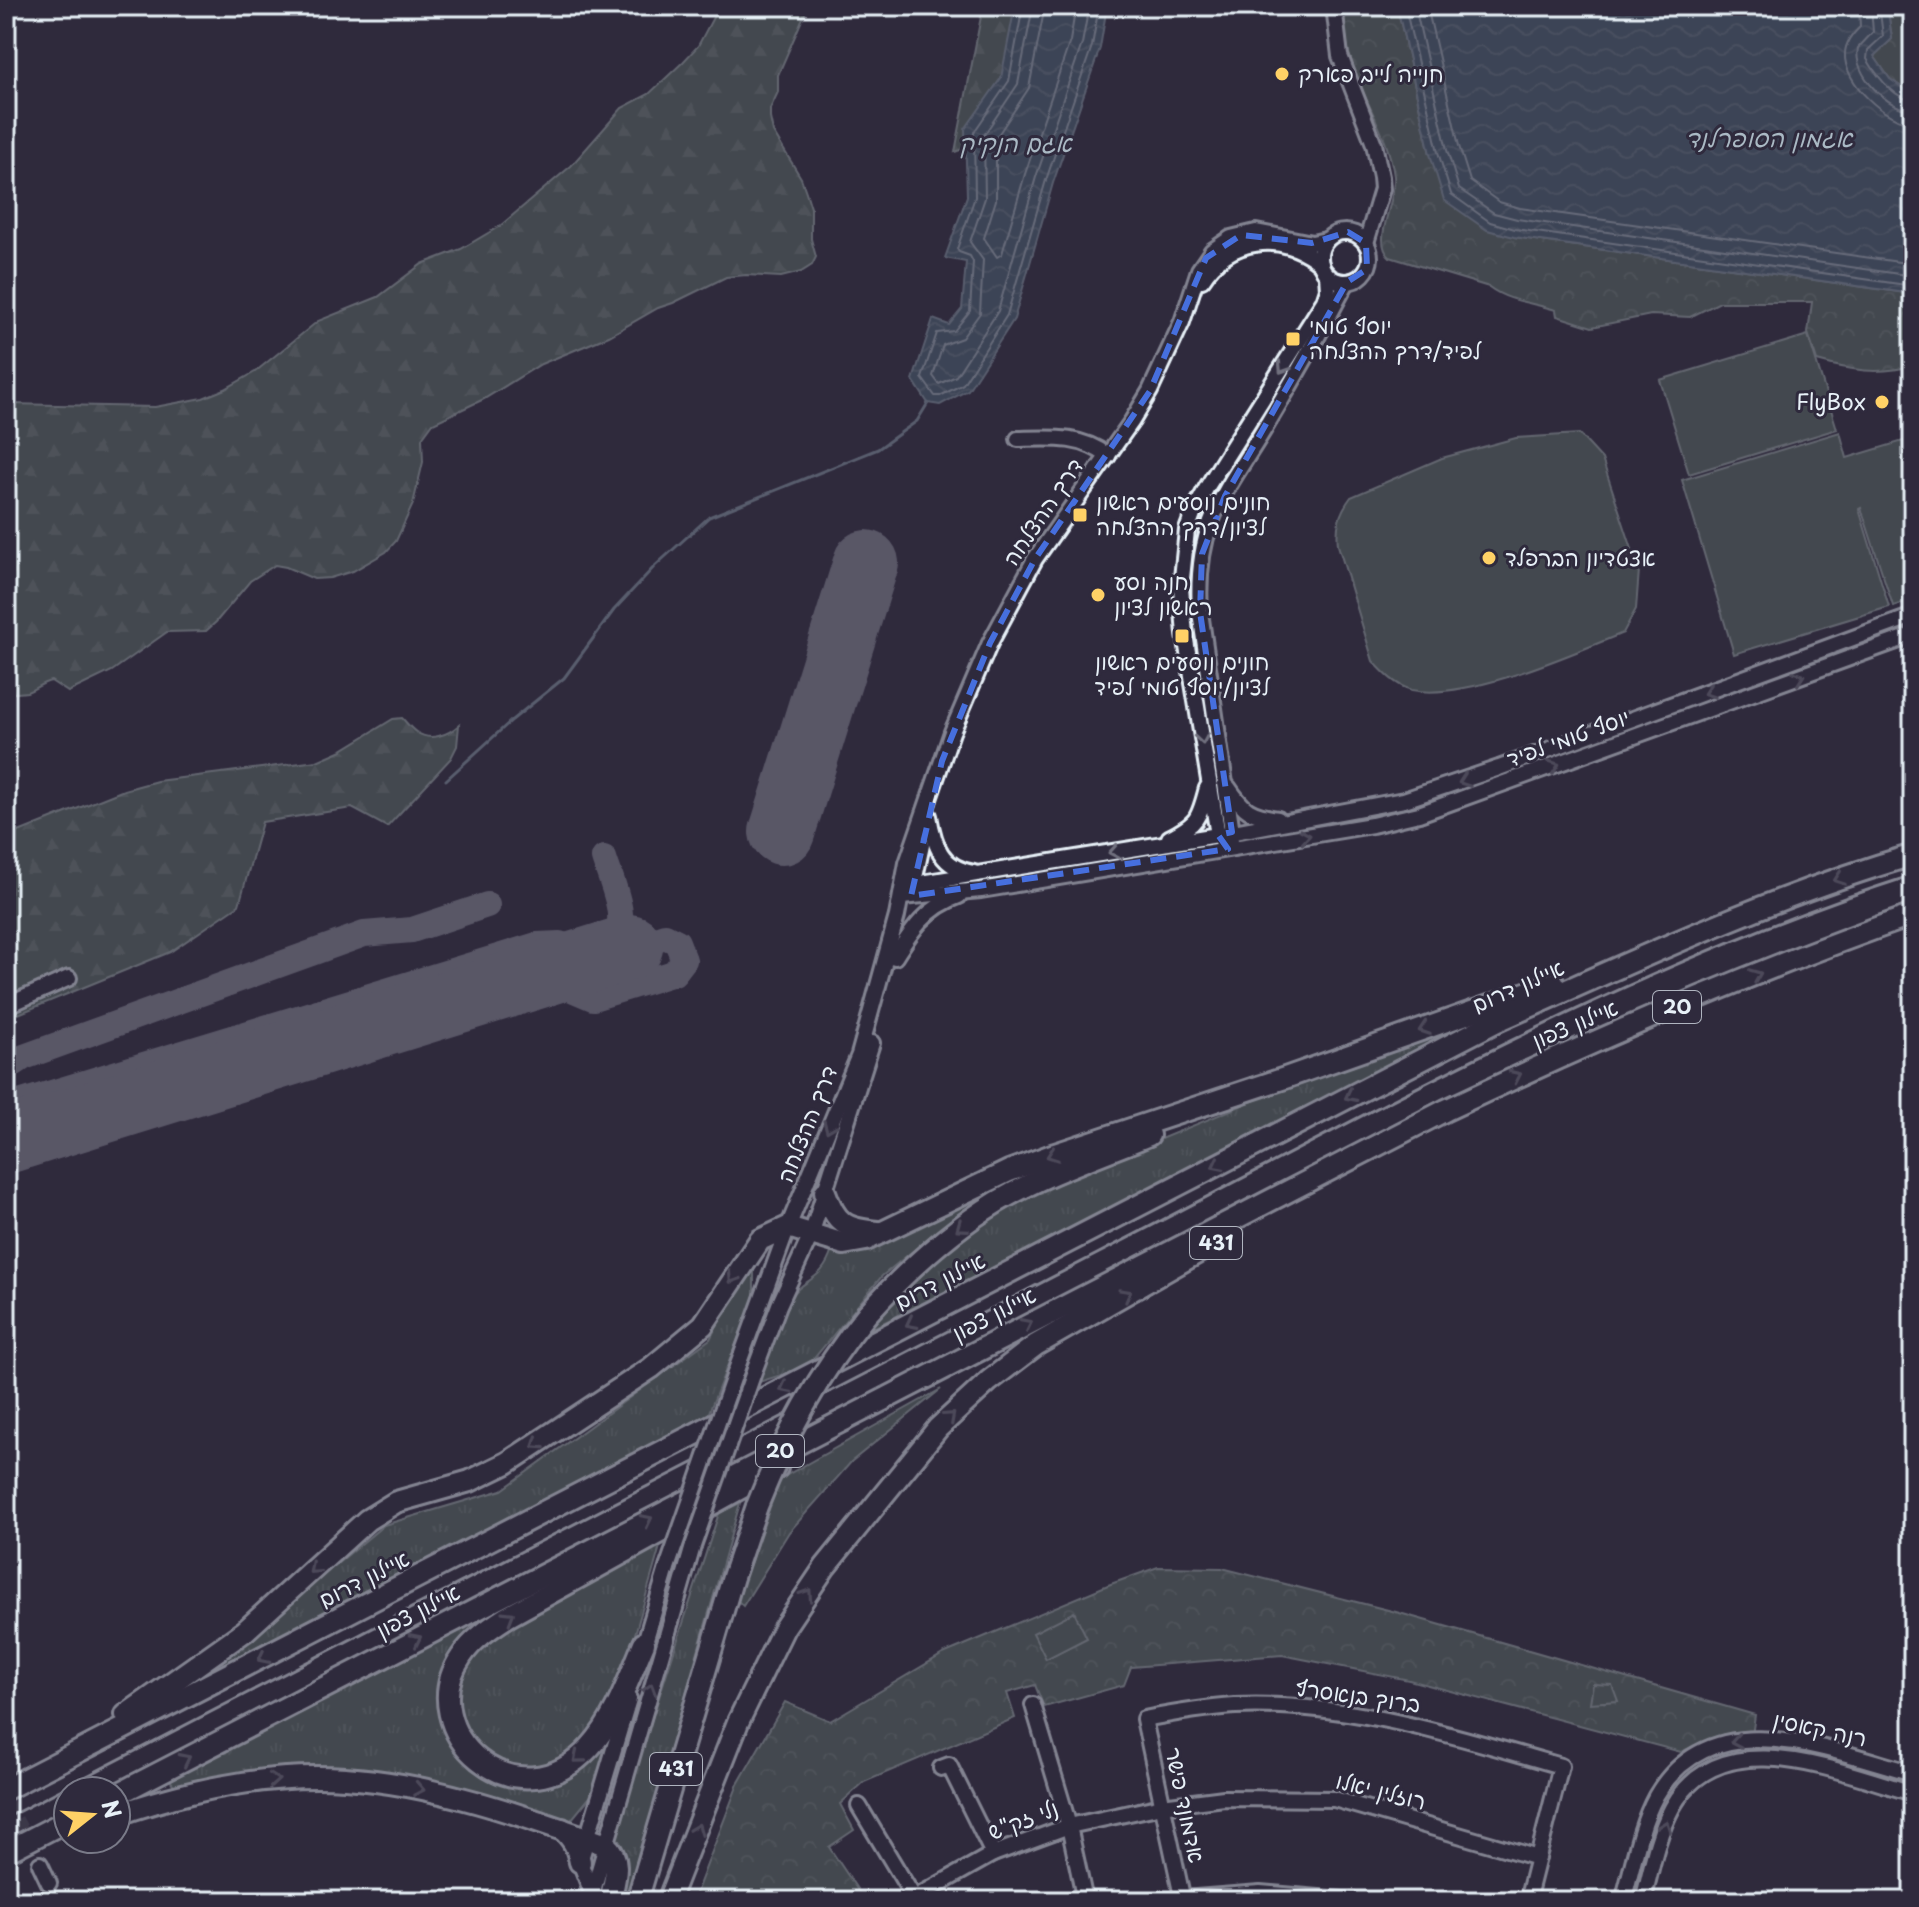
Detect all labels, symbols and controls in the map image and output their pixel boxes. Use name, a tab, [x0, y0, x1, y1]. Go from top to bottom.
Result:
place label: חנייה לייב פארק	[1298, 56, 1444, 89]
marker: חנייה לייב פארק	[1273, 65, 1291, 83]
water label: אגמון הסופרלנד	[1686, 119, 1853, 155]
water label: אגם הנקיק	[958, 124, 1073, 160]
place label: יוסף טומי לפיד/דרך ההצלחה	[1309, 308, 1482, 366]
marker: יוסף טומי לפיד/דרך ההצלחה	[1284, 330, 1302, 348]
one-way arrow	[1278, 359, 1293, 374]
place label: FlyBox	[1796, 384, 1866, 417]
marker: FlyBox	[1873, 393, 1891, 411]
street label: דרך ההצלחה	[993, 451, 1090, 572]
place label: חונים נוסעים ראשון לציון/דרך ההצלחה	[1096, 484, 1271, 542]
marker: חונים נוסעים ראשון לציון/דרך ההצלחה	[1071, 506, 1089, 524]
place label: אצטדיון הברפלד	[1505, 540, 1655, 573]
marker: אצטדיון הברפלד	[1480, 549, 1498, 567]
place label: חנה וסע ראשון לציון	[1114, 564, 1213, 622]
marker: חנה וסע ראשון לציון	[1089, 586, 1107, 604]
marker: חונים נוסעים ראשון לציון/יוסף טומי לפיד	[1173, 627, 1191, 645]
place label: חונים נוסעים ראשון לציון/יוסף טומי לפיד	[1094, 644, 1271, 702]
one-way arrow	[1791, 670, 1805, 686]
one-way arrow	[1702, 682, 1716, 699]
street label: יוסף טומי לפיד	[1501, 699, 1634, 774]
one-way arrow	[1193, 733, 1210, 746]
one-way arrow	[1547, 759, 1561, 775]
one-way arrow	[1458, 771, 1472, 787]
one-way arrow	[1298, 828, 1312, 845]
one-way arrow	[1107, 843, 1120, 860]
one-way arrow	[1833, 869, 1847, 886]
street label: איילון דרום	[1466, 950, 1569, 1020]
one-way arrow	[1748, 968, 1762, 985]
street label: איילון צפון	[1526, 990, 1622, 1055]
road number: 20	[1653, 991, 1701, 1023]
one-way arrow	[1417, 1019, 1431, 1036]
street label: דרך ההצלחה	[767, 1060, 844, 1187]
one-way arrow	[1508, 1070, 1523, 1086]
one-way arrow	[1344, 1086, 1359, 1101]
one-way arrow	[823, 1119, 839, 1133]
one-way arrow	[1046, 1146, 1060, 1162]
one-way arrow	[1210, 1155, 1225, 1171]
one-way arrow	[955, 1218, 970, 1232]
road number: 431	[1190, 1227, 1242, 1259]
street label: איילון דרום	[888, 1243, 990, 1317]
one-way arrow	[728, 1270, 743, 1284]
street label: איילון צפון	[946, 1277, 1041, 1348]
one-way arrow	[1118, 1289, 1132, 1304]
one-way arrow	[905, 1313, 919, 1329]
one-way arrow	[1019, 1318, 1034, 1334]
one-way arrow	[779, 1378, 793, 1394]
one-way arrow	[940, 1413, 955, 1427]
one-way arrow	[531, 1434, 546, 1449]
road number: 20	[756, 1435, 804, 1467]
one-way arrow	[638, 1514, 653, 1529]
street label: איילון דרום	[312, 1541, 414, 1615]
one-way arrow	[309, 1559, 323, 1574]
street label: איילון צפון	[370, 1574, 465, 1645]
one-way arrow	[797, 1588, 812, 1603]
one-way arrow	[500, 1610, 515, 1626]
one-way arrow	[407, 1634, 422, 1649]
one-way arrow	[257, 1649, 272, 1664]
street label: ברוך בנאסרף	[1294, 1669, 1423, 1720]
one-way arrow	[641, 1683, 657, 1697]
street label: רנה קאסין	[1770, 1701, 1870, 1754]
one-way arrow	[1729, 1732, 1742, 1749]
street label: אדמונד פישר	[1158, 1744, 1215, 1866]
one-way arrow	[572, 1748, 587, 1763]
road number: 431	[650, 1753, 702, 1785]
one-way arrow	[177, 1754, 192, 1769]
street label: רוזלין יאלו	[1333, 1762, 1430, 1817]
one-way arrow	[268, 1772, 281, 1789]
north arrow	[52, 1775, 132, 1855]
one-way arrow	[412, 1780, 425, 1797]
street label: נלי זק"ש	[982, 1790, 1063, 1847]
text: N	[94, 1796, 131, 1822]
one-way arrow	[1655, 1820, 1671, 1834]
one-way arrow	[687, 1822, 704, 1836]

